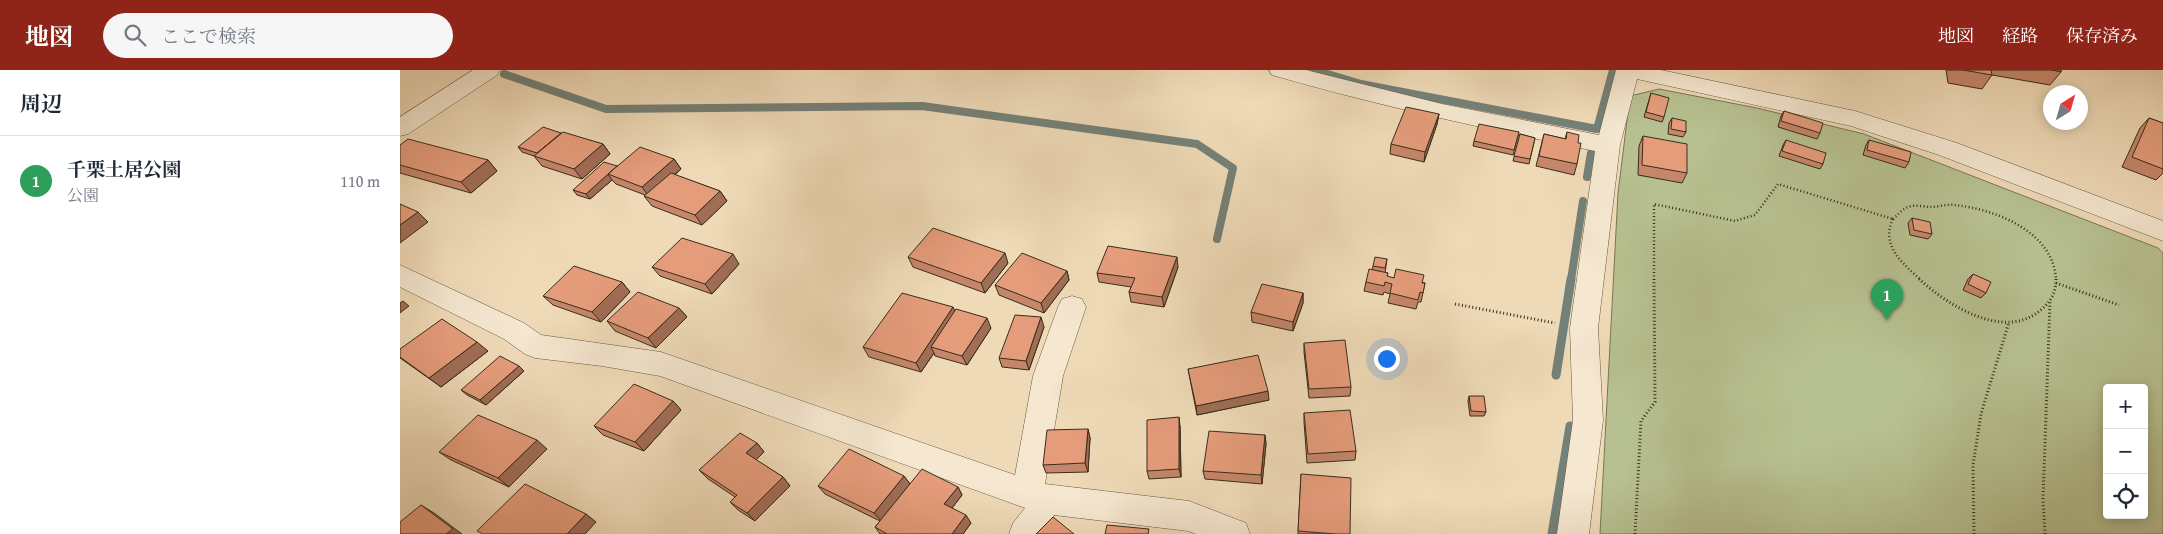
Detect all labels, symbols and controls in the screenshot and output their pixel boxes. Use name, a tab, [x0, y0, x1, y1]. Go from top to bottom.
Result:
search box	[103, 13, 453, 58]
text: 地図	[25, 19, 73, 54]
icon: search	[121, 21, 149, 49]
text: ここで検索	[161, 22, 256, 50]
text: 地図	[1938, 22, 1974, 49]
text: 経路	[2002, 22, 2038, 49]
text: 保存済み	[2066, 22, 2138, 49]
north arrow	[2043, 85, 2088, 130]
text: 周辺	[20, 88, 62, 119]
text: 千栗土居公園	[67, 155, 181, 183]
text: 1	[32, 169, 40, 193]
text: 110 m	[340, 169, 380, 193]
text: 公園	[67, 183, 99, 207]
pin: 1	[1871, 279, 1903, 320]
your location	[1374, 346, 1400, 372]
map controls	[2103, 384, 2148, 519]
button: +	[2103, 384, 2148, 429]
button: −	[2103, 429, 2148, 474]
button: locate	[2103, 474, 2148, 519]

